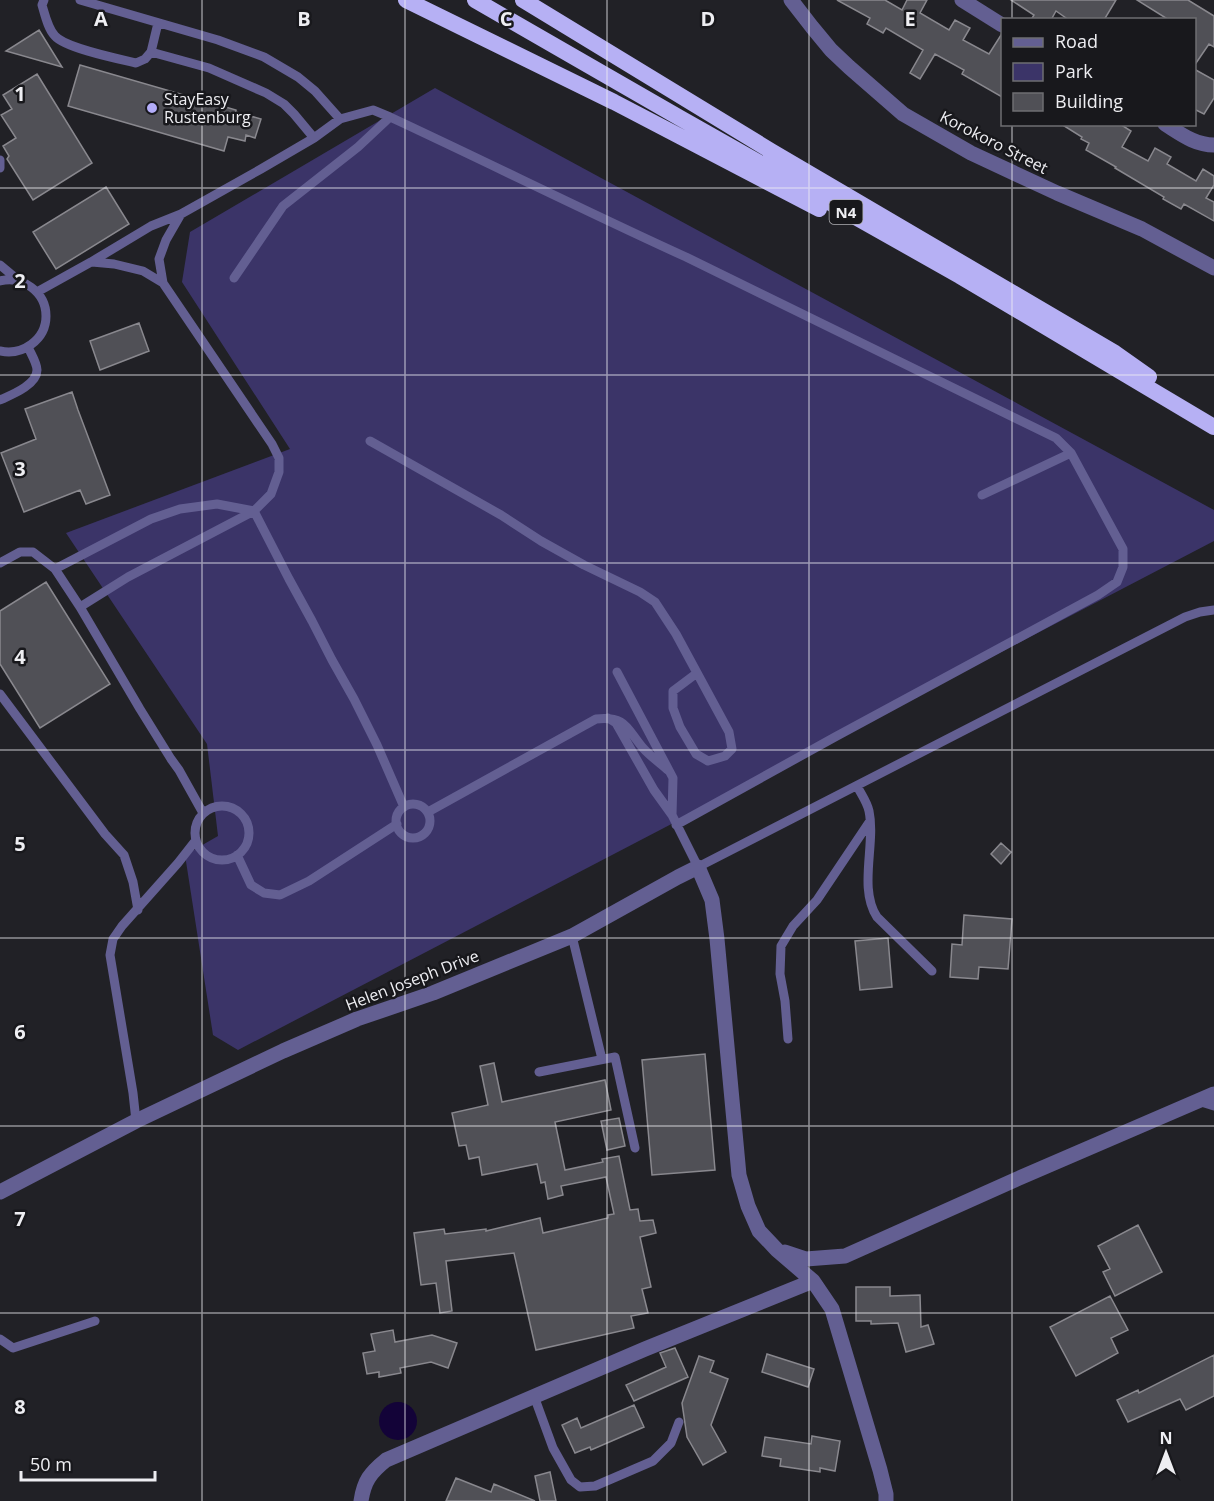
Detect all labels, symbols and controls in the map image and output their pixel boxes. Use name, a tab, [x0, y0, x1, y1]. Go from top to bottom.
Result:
text: A	[94, 5, 108, 32]
text: B	[297, 5, 311, 32]
text: C	[500, 5, 513, 32]
text: D	[701, 5, 715, 32]
text: E	[904, 5, 916, 32]
legend	[1001, 18, 1196, 126]
text: Road	[1055, 29, 1098, 53]
text: Park	[1055, 59, 1093, 83]
text: 1	[14, 80, 26, 107]
place label: StayEasy Rustenburg	[164, 88, 251, 128]
text: Building	[1055, 89, 1123, 113]
marker: StayEasy Rustenburg	[145, 101, 159, 115]
street label: Korokoro Street	[936, 105, 1052, 179]
road number: N4	[830, 200, 862, 224]
text: 2	[14, 267, 26, 294]
text: 3	[14, 455, 26, 482]
text: 4	[14, 643, 26, 670]
text: 5	[14, 830, 26, 857]
street label: Helen Joseph Drive	[342, 944, 482, 1016]
text: 6	[14, 1018, 26, 1045]
text: 7	[14, 1205, 26, 1232]
text: 8	[14, 1393, 26, 1420]
north arrow	[1136, 1423, 1196, 1483]
text: N	[1159, 1427, 1173, 1449]
scale bar	[21, 1444, 154, 1482]
text: 50 m	[30, 1452, 72, 1476]

